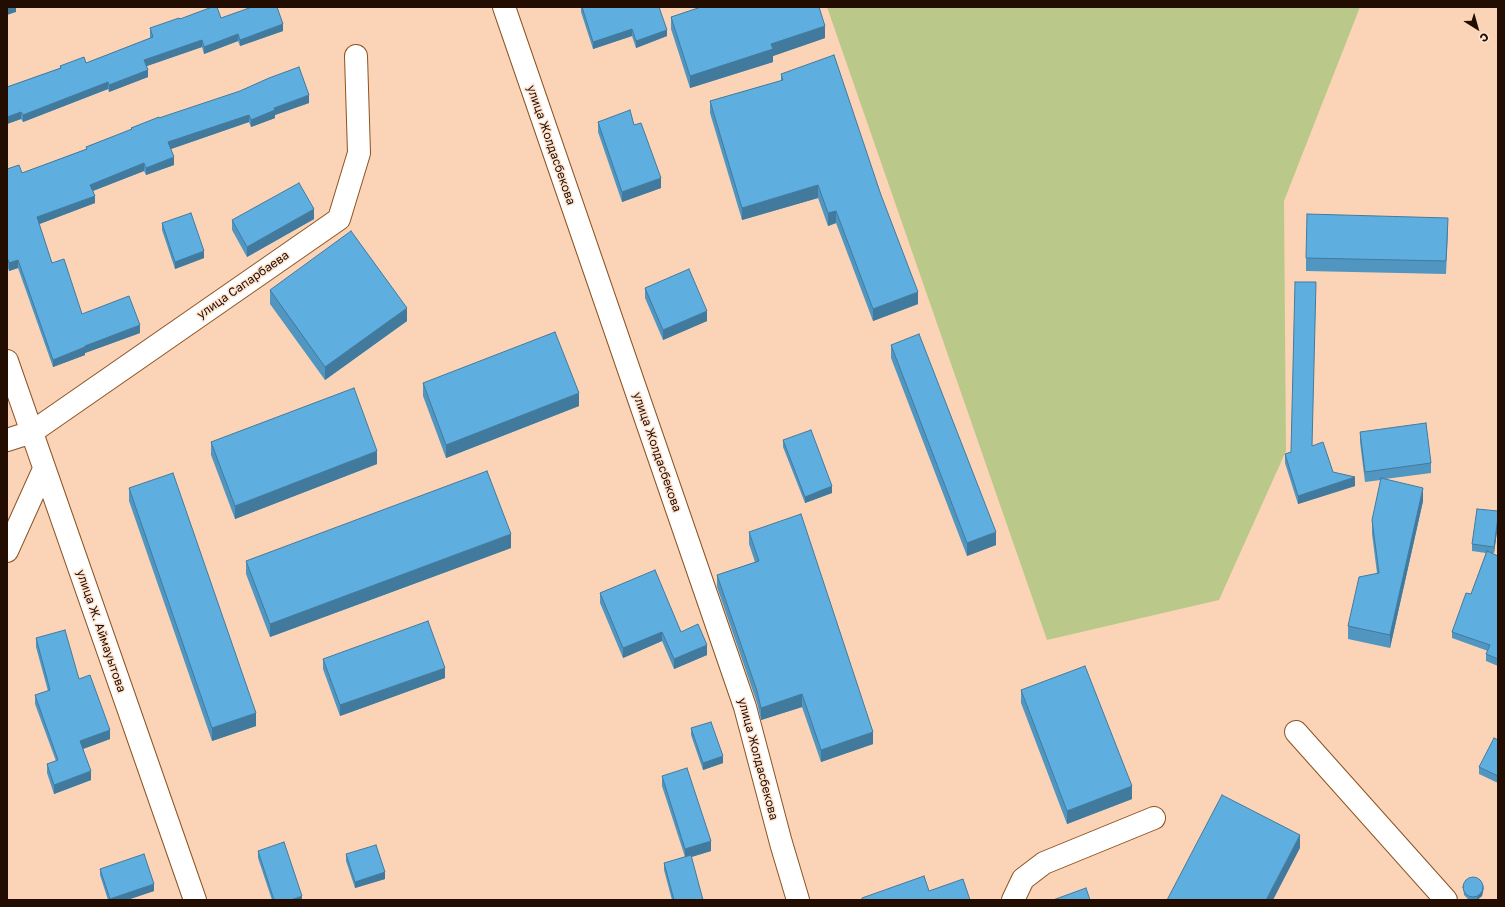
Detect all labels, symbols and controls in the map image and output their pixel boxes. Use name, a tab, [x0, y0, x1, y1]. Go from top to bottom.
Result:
north arrow	[1457, 8, 1497, 48]
text: С	[1477, 30, 1492, 46]
street label: улица Жолдасбекова	[524, 83, 578, 207]
street label: улица Сапарбаева	[194, 248, 292, 322]
street label: улица Жолдасбекова	[630, 390, 684, 514]
street label: улица Ж. Аймауытова	[73, 568, 129, 694]
street label: улица Жолдасбекова	[735, 696, 781, 822]

